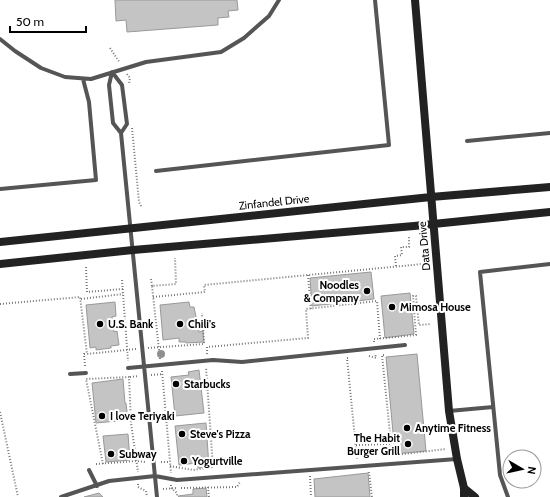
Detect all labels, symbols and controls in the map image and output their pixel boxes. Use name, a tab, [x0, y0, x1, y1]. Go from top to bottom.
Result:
scale bar	[10, 8, 86, 34]
text: 50 m	[16, 14, 44, 29]
street label: Zinfandel Drive	[238, 191, 310, 213]
street label: Data Drive	[415, 221, 433, 271]
place label: Noodles & Company	[304, 278, 359, 305]
marker: Noodles & Company	[362, 286, 372, 296]
place label: Mimosa House	[400, 300, 471, 314]
marker: Mimosa House	[387, 302, 397, 312]
place label: U.S. Bank	[108, 317, 154, 331]
place label: Chili's	[188, 317, 216, 331]
marker: U.S. Bank	[95, 319, 105, 329]
marker: Chili's	[175, 319, 185, 329]
place label: Starbucks	[184, 377, 231, 391]
marker: Starbucks	[171, 379, 181, 389]
place label: I love Teriyaki	[110, 409, 175, 423]
marker: I love Teriyaki	[97, 411, 107, 421]
place label: Anytime Fitness	[415, 421, 491, 435]
marker: Anytime Fitness	[402, 423, 412, 433]
place label: Steve's Pizza	[190, 427, 251, 441]
marker: Steve's Pizza	[177, 429, 187, 439]
place label: The Habit Burger Grill	[347, 431, 400, 458]
marker: The Habit Burger Grill	[403, 439, 413, 449]
place label: Subway	[119, 447, 157, 461]
marker: Subway	[106, 449, 116, 459]
north arrow	[502, 449, 542, 489]
place label: Yogurtville	[191, 454, 243, 468]
marker: Yogurtville	[179, 456, 189, 466]
text: N	[524, 466, 539, 476]

